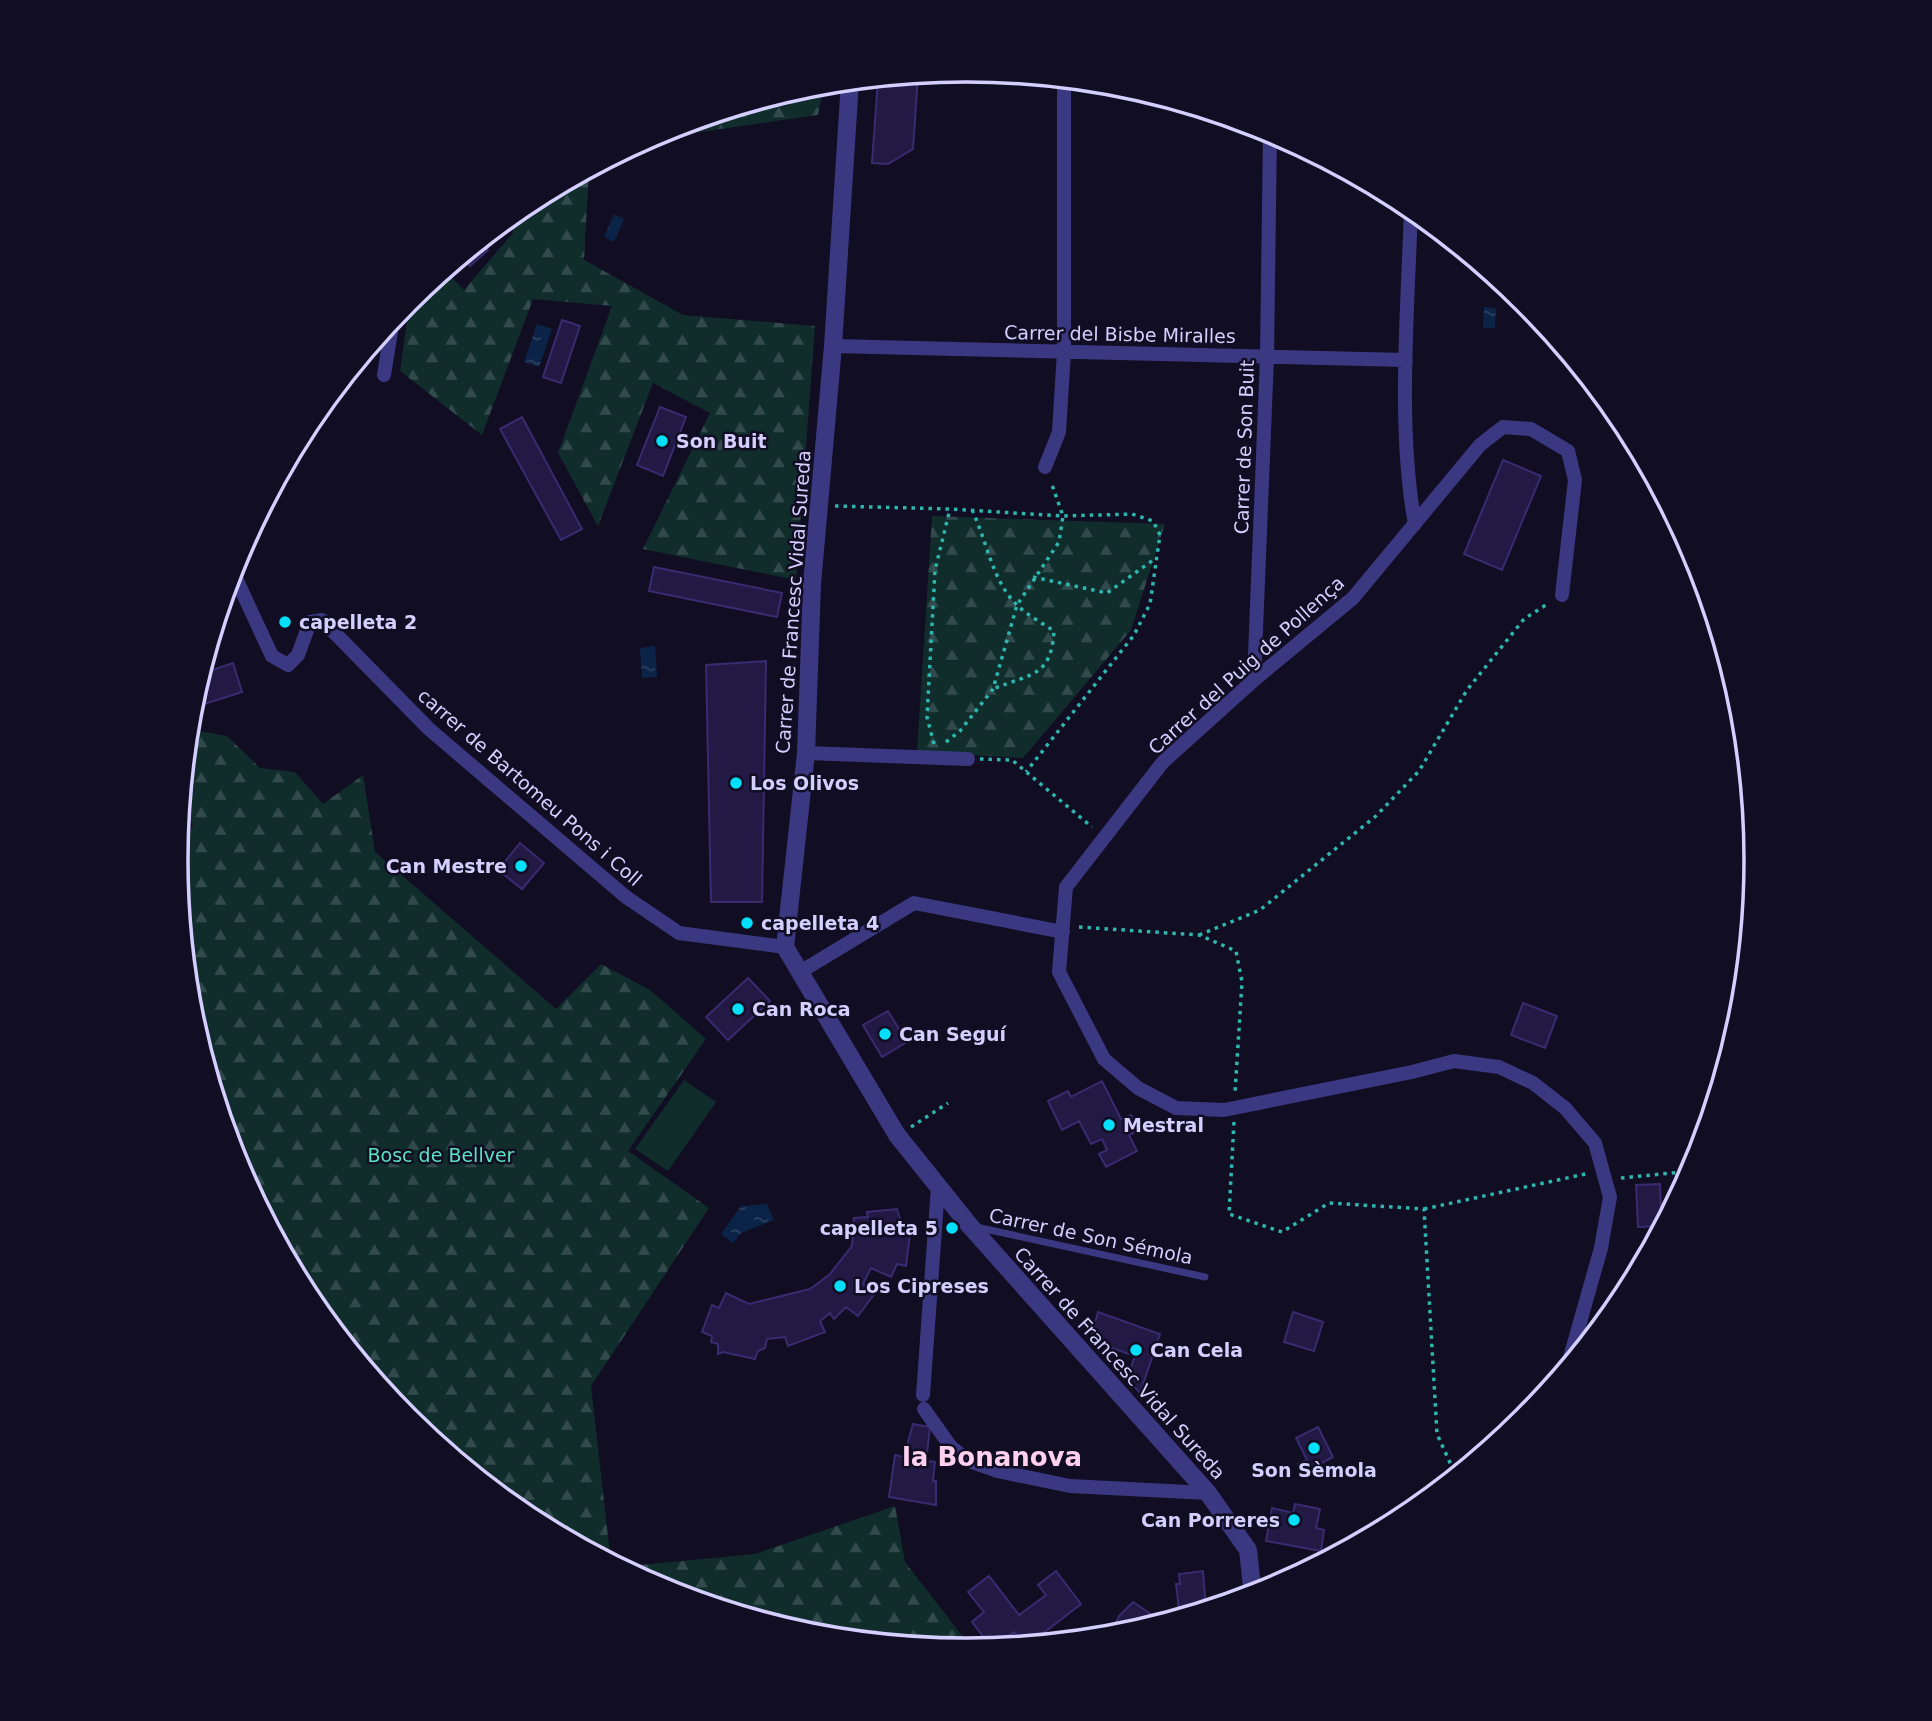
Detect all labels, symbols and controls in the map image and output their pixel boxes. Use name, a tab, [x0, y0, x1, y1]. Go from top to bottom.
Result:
street label: Carrer del Bisbe Miralles	[1004, 321, 1236, 347]
street label: Carrer de Son Buit	[1230, 359, 1258, 535]
place label: Son Buit	[676, 430, 766, 452]
marker: Son Buit	[654, 433, 670, 449]
street label: Carrer de Francesc Vidal Sureda	[771, 449, 815, 755]
street label: Carrer del Puig de Pollença	[1144, 571, 1348, 759]
place label: capelleta 2	[299, 611, 417, 633]
marker: capelleta 2	[277, 614, 293, 630]
street label: carrer de Bartomeu Pons i Coll	[414, 684, 646, 890]
place label: Los Olivos	[750, 772, 859, 794]
marker: Los Olivos	[728, 775, 744, 791]
place label: Can Mestre	[386, 855, 507, 877]
marker: Can Mestre	[513, 858, 529, 874]
place label: capelleta 4	[761, 912, 879, 934]
marker: capelleta 4	[739, 915, 755, 931]
place label: Can Roca	[752, 998, 851, 1020]
marker: Can Roca	[730, 1001, 746, 1017]
place label: Can Seguí	[899, 1023, 1008, 1045]
marker: Can Seguí	[877, 1026, 893, 1042]
place label: Mestral	[1123, 1114, 1204, 1136]
marker: Mestral	[1101, 1117, 1117, 1133]
park label: Bosc de Bellver	[368, 1144, 515, 1166]
street label: Carrer de Son Sémola	[987, 1204, 1195, 1268]
place label: capelleta 5	[820, 1217, 938, 1239]
marker: capelleta 5	[944, 1220, 960, 1236]
street label: Carrer de Francesc Vidal Sureda	[1010, 1243, 1230, 1483]
place label: Los Cipreses	[854, 1275, 989, 1297]
marker: Los Cipreses	[832, 1278, 848, 1294]
place label: Can Cela	[1150, 1339, 1243, 1361]
marker: Can Cela	[1128, 1342, 1144, 1358]
marker: Son Sèmola	[1306, 1440, 1322, 1456]
district label: la Bonanova	[902, 1442, 1082, 1472]
place label: Son Sèmola	[1251, 1459, 1377, 1481]
place label: Can Porreres	[1141, 1509, 1280, 1531]
marker: Can Porreres	[1286, 1512, 1302, 1528]

